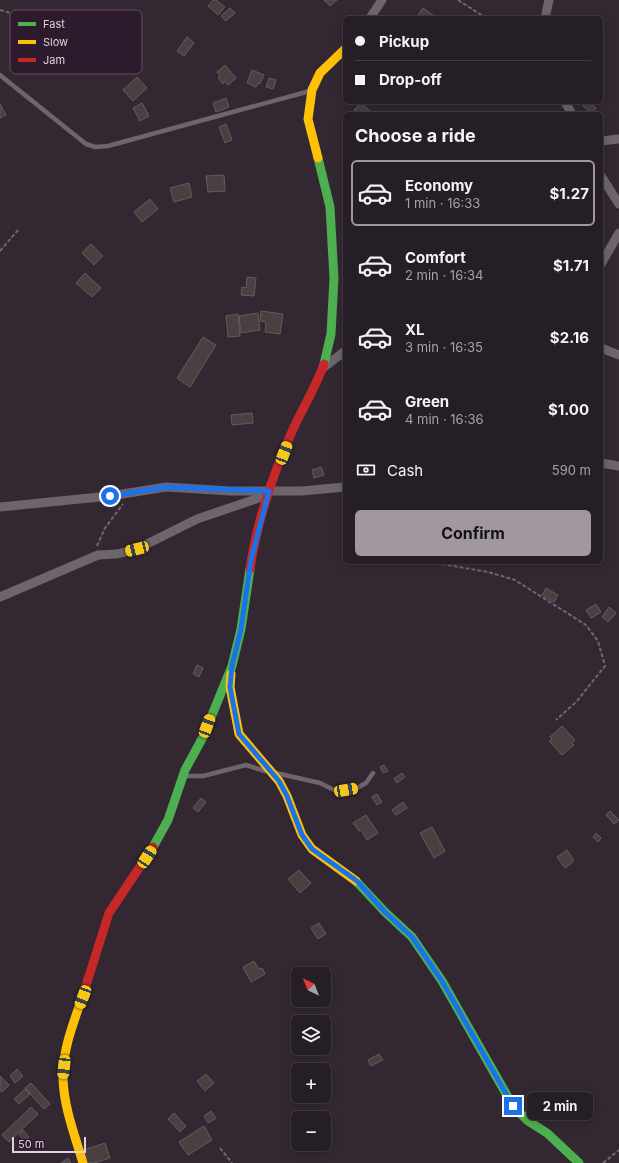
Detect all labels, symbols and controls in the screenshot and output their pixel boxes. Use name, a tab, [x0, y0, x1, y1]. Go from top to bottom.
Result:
legend	[10, 10, 142, 74]
text: Fast	[43, 17, 65, 31]
text: Pickup	[379, 32, 429, 51]
text: Slow	[43, 35, 68, 49]
text: Jam	[43, 53, 65, 67]
text: Drop-off	[379, 70, 442, 89]
text: Choose a ride	[355, 125, 476, 146]
icon: car	[357, 175, 393, 211]
text: Economy	[405, 176, 473, 195]
text: $1.27	[550, 184, 589, 203]
text: 1 min · 16:33	[405, 195, 480, 211]
icon: car	[357, 247, 393, 283]
text: Comfort	[405, 248, 466, 267]
text: $1.71	[553, 256, 589, 275]
text: 2 min · 16:34	[405, 267, 483, 283]
icon: car	[357, 319, 393, 355]
text: XL	[405, 320, 425, 339]
text: $2.16	[550, 328, 589, 347]
text: 3 min · 16:35	[405, 339, 483, 355]
icon: car	[357, 391, 393, 427]
text: Green	[405, 392, 449, 411]
text: $1.00	[548, 400, 589, 419]
text: 4 min · 16:36	[405, 411, 484, 427]
car	[274, 440, 294, 466]
icon: cash	[355, 459, 377, 481]
text: Cash	[387, 461, 423, 480]
text: 590 m	[552, 462, 591, 478]
route start	[101, 487, 119, 505]
button: Confirm	[355, 510, 591, 556]
car	[124, 540, 150, 558]
car	[197, 713, 217, 739]
car	[333, 782, 359, 798]
car	[135, 844, 159, 870]
north arrow	[291, 967, 331, 1007]
map controls	[291, 967, 331, 1151]
car	[73, 984, 93, 1010]
button: layers	[291, 1015, 331, 1055]
car	[57, 1054, 71, 1080]
button: +	[291, 1063, 331, 1103]
callout: 2 min	[527, 1092, 593, 1120]
route end	[504, 1097, 522, 1115]
text: 2 min	[543, 1098, 577, 1114]
button: −	[291, 1111, 331, 1151]
scale bar	[12, 1135, 86, 1154]
text: 50 m	[18, 1137, 44, 1151]

